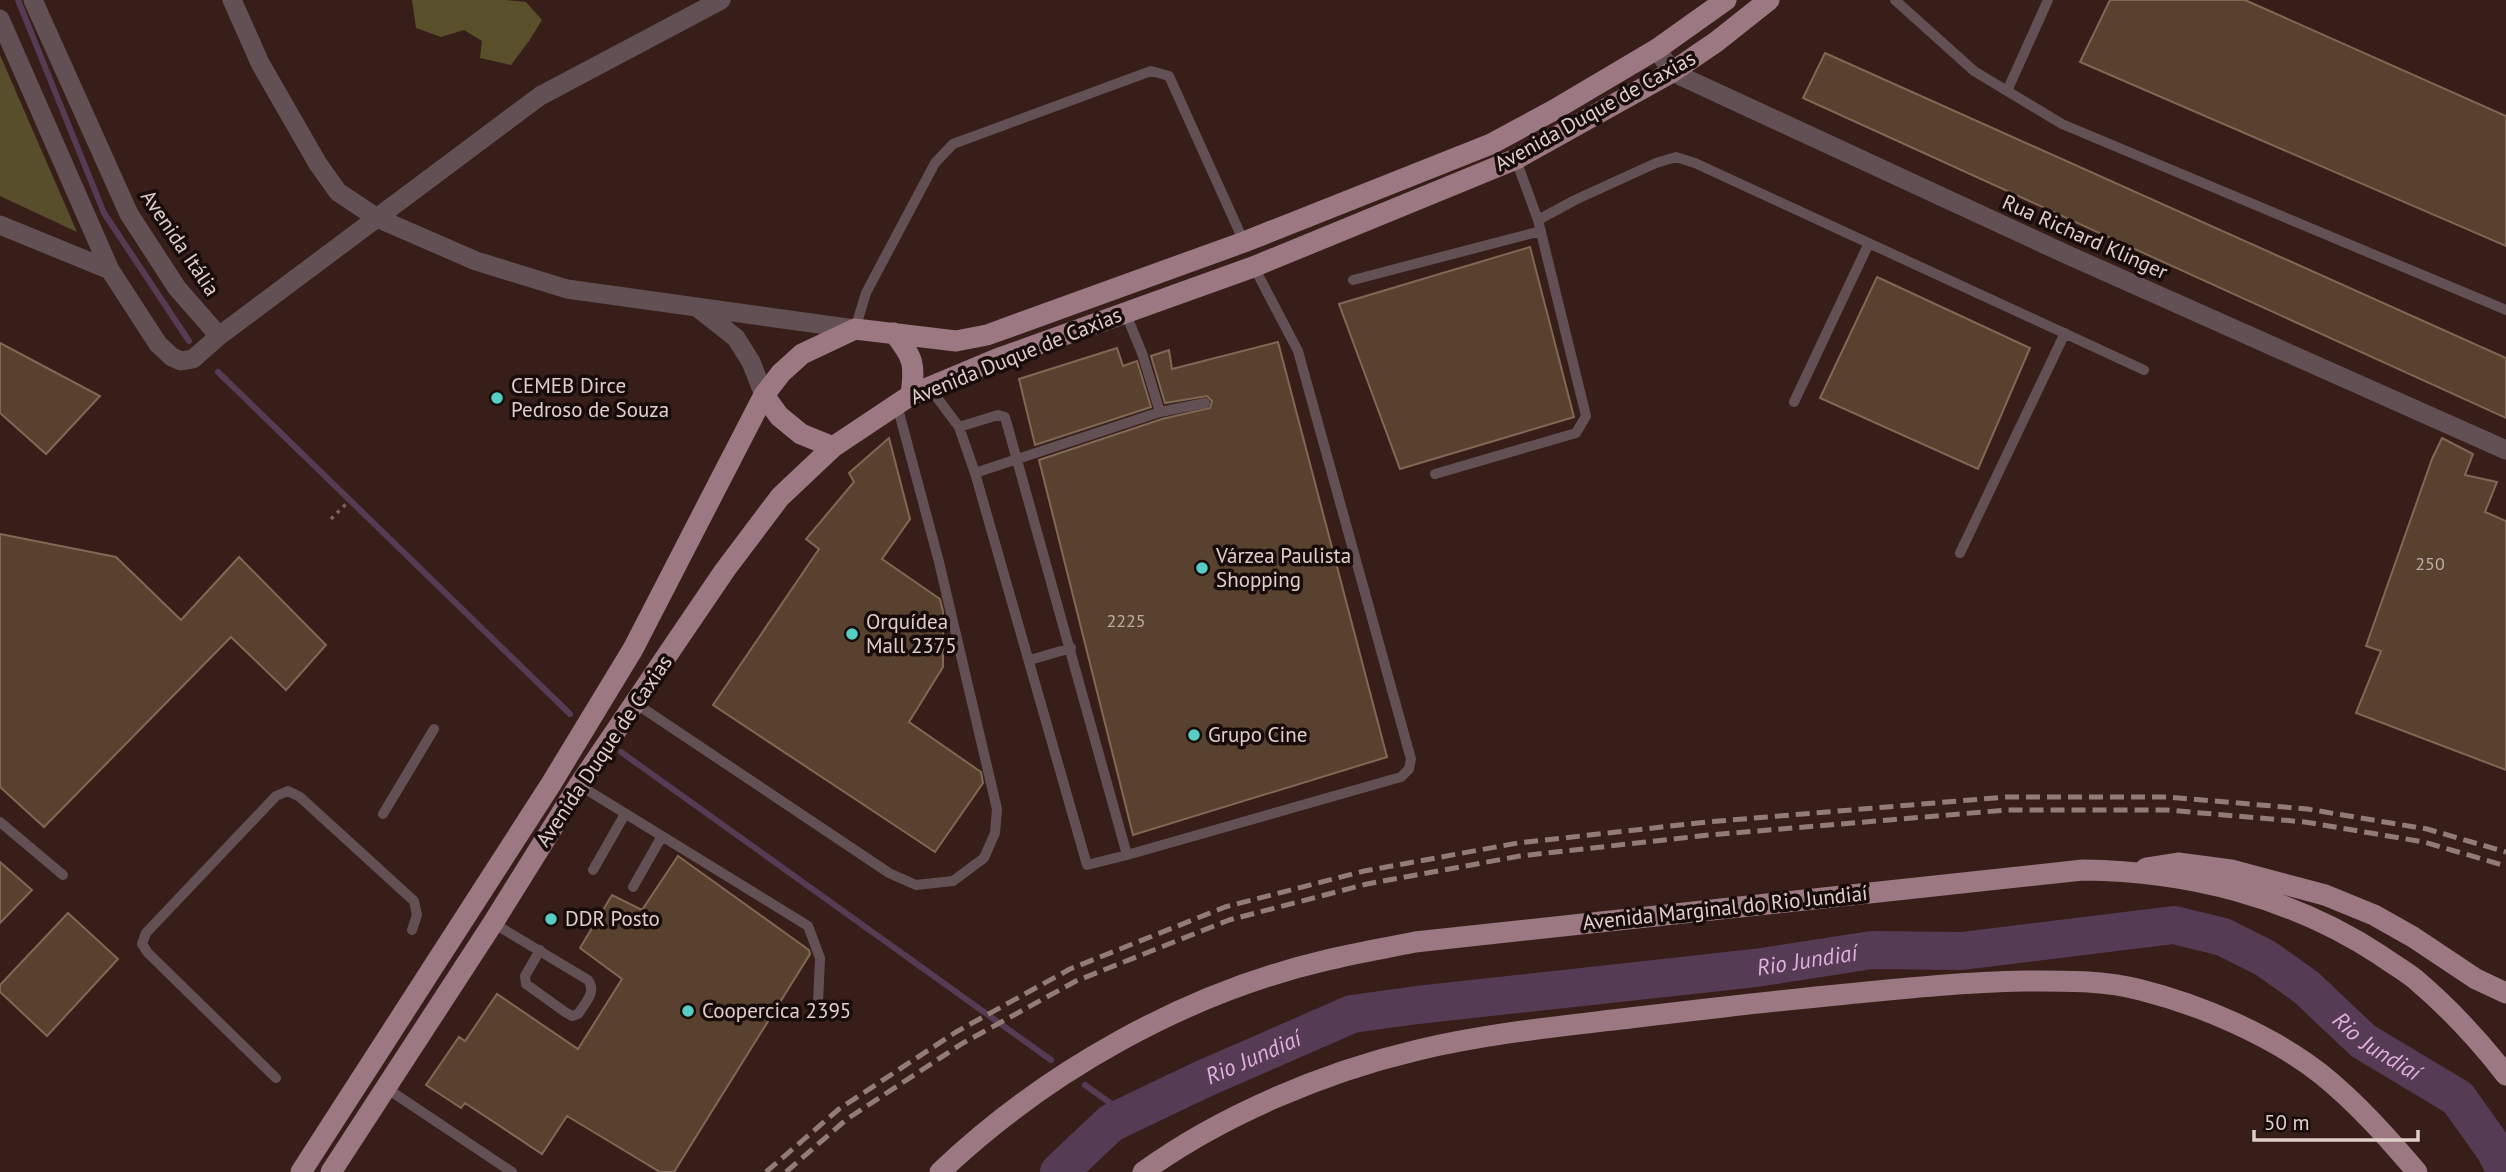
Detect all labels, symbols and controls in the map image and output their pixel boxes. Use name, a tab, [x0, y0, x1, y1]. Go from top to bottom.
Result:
street label: Avenida Duque de Caxias	[1489, 44, 1700, 177]
street label: Avenida Itália	[135, 184, 226, 301]
street label: Rua Richard Klinger	[1998, 188, 2172, 285]
street label: Avenida Duque de Caxias	[906, 301, 1126, 410]
place label: CEMEB Dirce Pedroso de Souza	[511, 372, 669, 423]
marker: CEMEB Dirce Pedroso de Souza	[489, 390, 505, 406]
place label: Várzea Paulista Shopping	[1215, 542, 1351, 593]
house number: 250	[2415, 552, 2445, 575]
marker: Várzea Paulista Shopping	[1194, 560, 1210, 576]
place label: Orquídea Mall 2375	[866, 608, 957, 659]
house number: 2225	[1106, 609, 1146, 632]
marker: Orquídea Mall 2375	[844, 626, 860, 642]
street label: Avenida Duque de Caxias	[529, 650, 678, 852]
place label: Grupo Cine	[1208, 721, 1307, 748]
marker: Grupo Cine	[1186, 727, 1202, 743]
street label: Avenida Marginal do Rio Jundiaí	[1581, 879, 1869, 936]
place label: DDR Posto	[565, 905, 660, 932]
marker: DDR Posto	[543, 911, 559, 927]
water label: Rio Jundiaí	[1754, 937, 1861, 982]
place label: Coopercica 2395	[702, 997, 851, 1024]
marker: Coopercica 2395	[680, 1003, 696, 1019]
water label: Rio Jundiaí	[2327, 1005, 2428, 1087]
water label: Rio Jundiaí	[1201, 1022, 1307, 1090]
scale bar	[2254, 1098, 2418, 1142]
text: 50 m	[2264, 1109, 2310, 1136]

